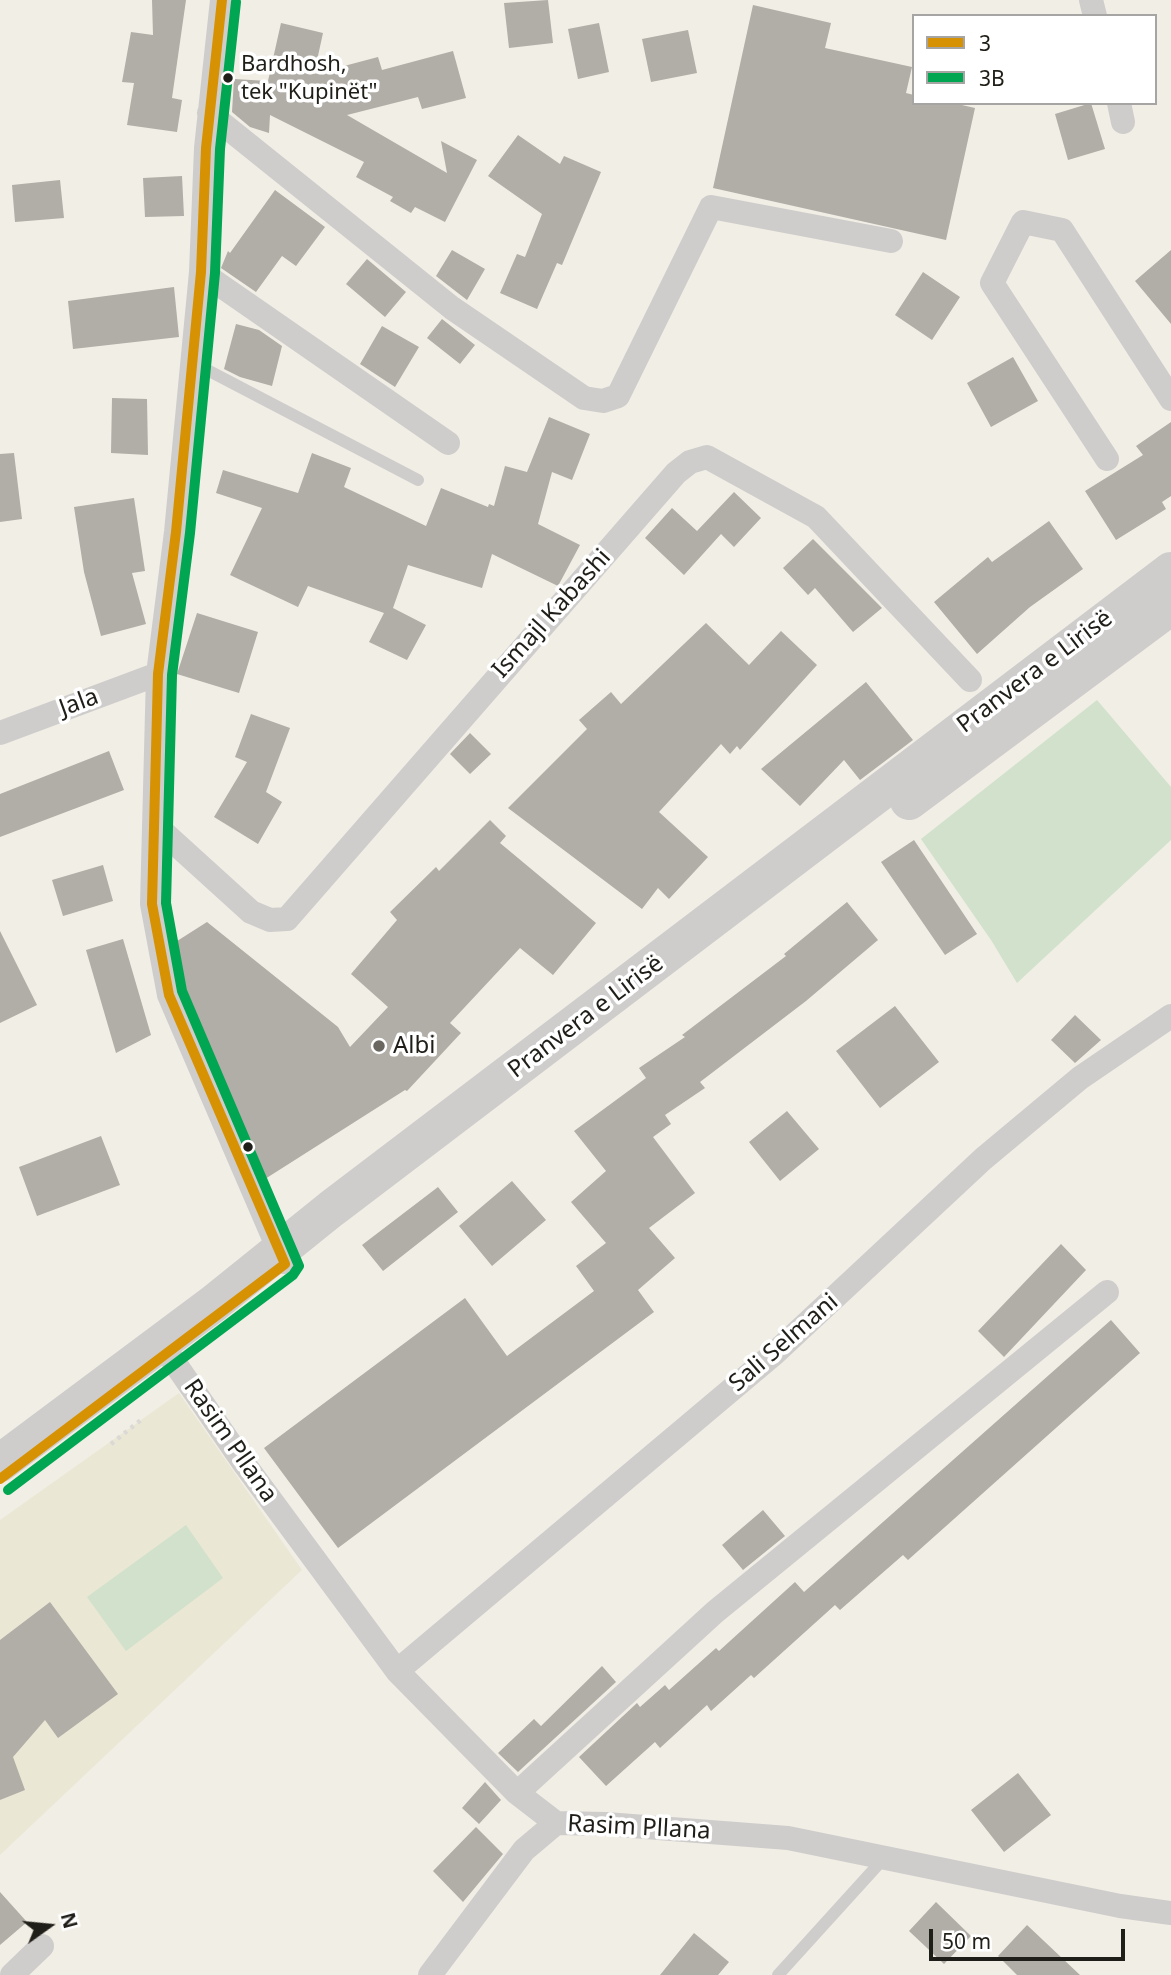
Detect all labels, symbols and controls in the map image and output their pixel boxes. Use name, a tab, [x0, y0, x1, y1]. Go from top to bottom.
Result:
legend	[912, 14, 1157, 105]
text: 3	[979, 29, 991, 57]
place label: Bardhosh, tek "Kupinët"	[241, 52, 378, 104]
text: 3B	[979, 64, 1005, 92]
marker: Bardhosh, tek "Kupinët"	[221, 71, 235, 85]
street label: Ismajl Kabashi	[487, 544, 617, 684]
street label: Pranvera e Lirisë	[952, 604, 1118, 740]
street label: Jala	[55, 683, 103, 723]
street label: Pranvera e Lirisë	[503, 949, 669, 1085]
place label: Albi	[393, 1032, 435, 1060]
marker: Albi	[371, 1038, 387, 1054]
unlabelled marker	[241, 1140, 255, 1154]
street label: Sali Selmani	[724, 1288, 844, 1398]
street label: Rasim Pllana	[177, 1374, 283, 1508]
street label: Rasim Pllana	[567, 1810, 711, 1846]
north arrow	[14, 1891, 84, 1961]
text: N	[55, 1910, 84, 1931]
scale bar	[933, 1916, 1129, 1960]
text: 50 m	[942, 1927, 991, 1955]

